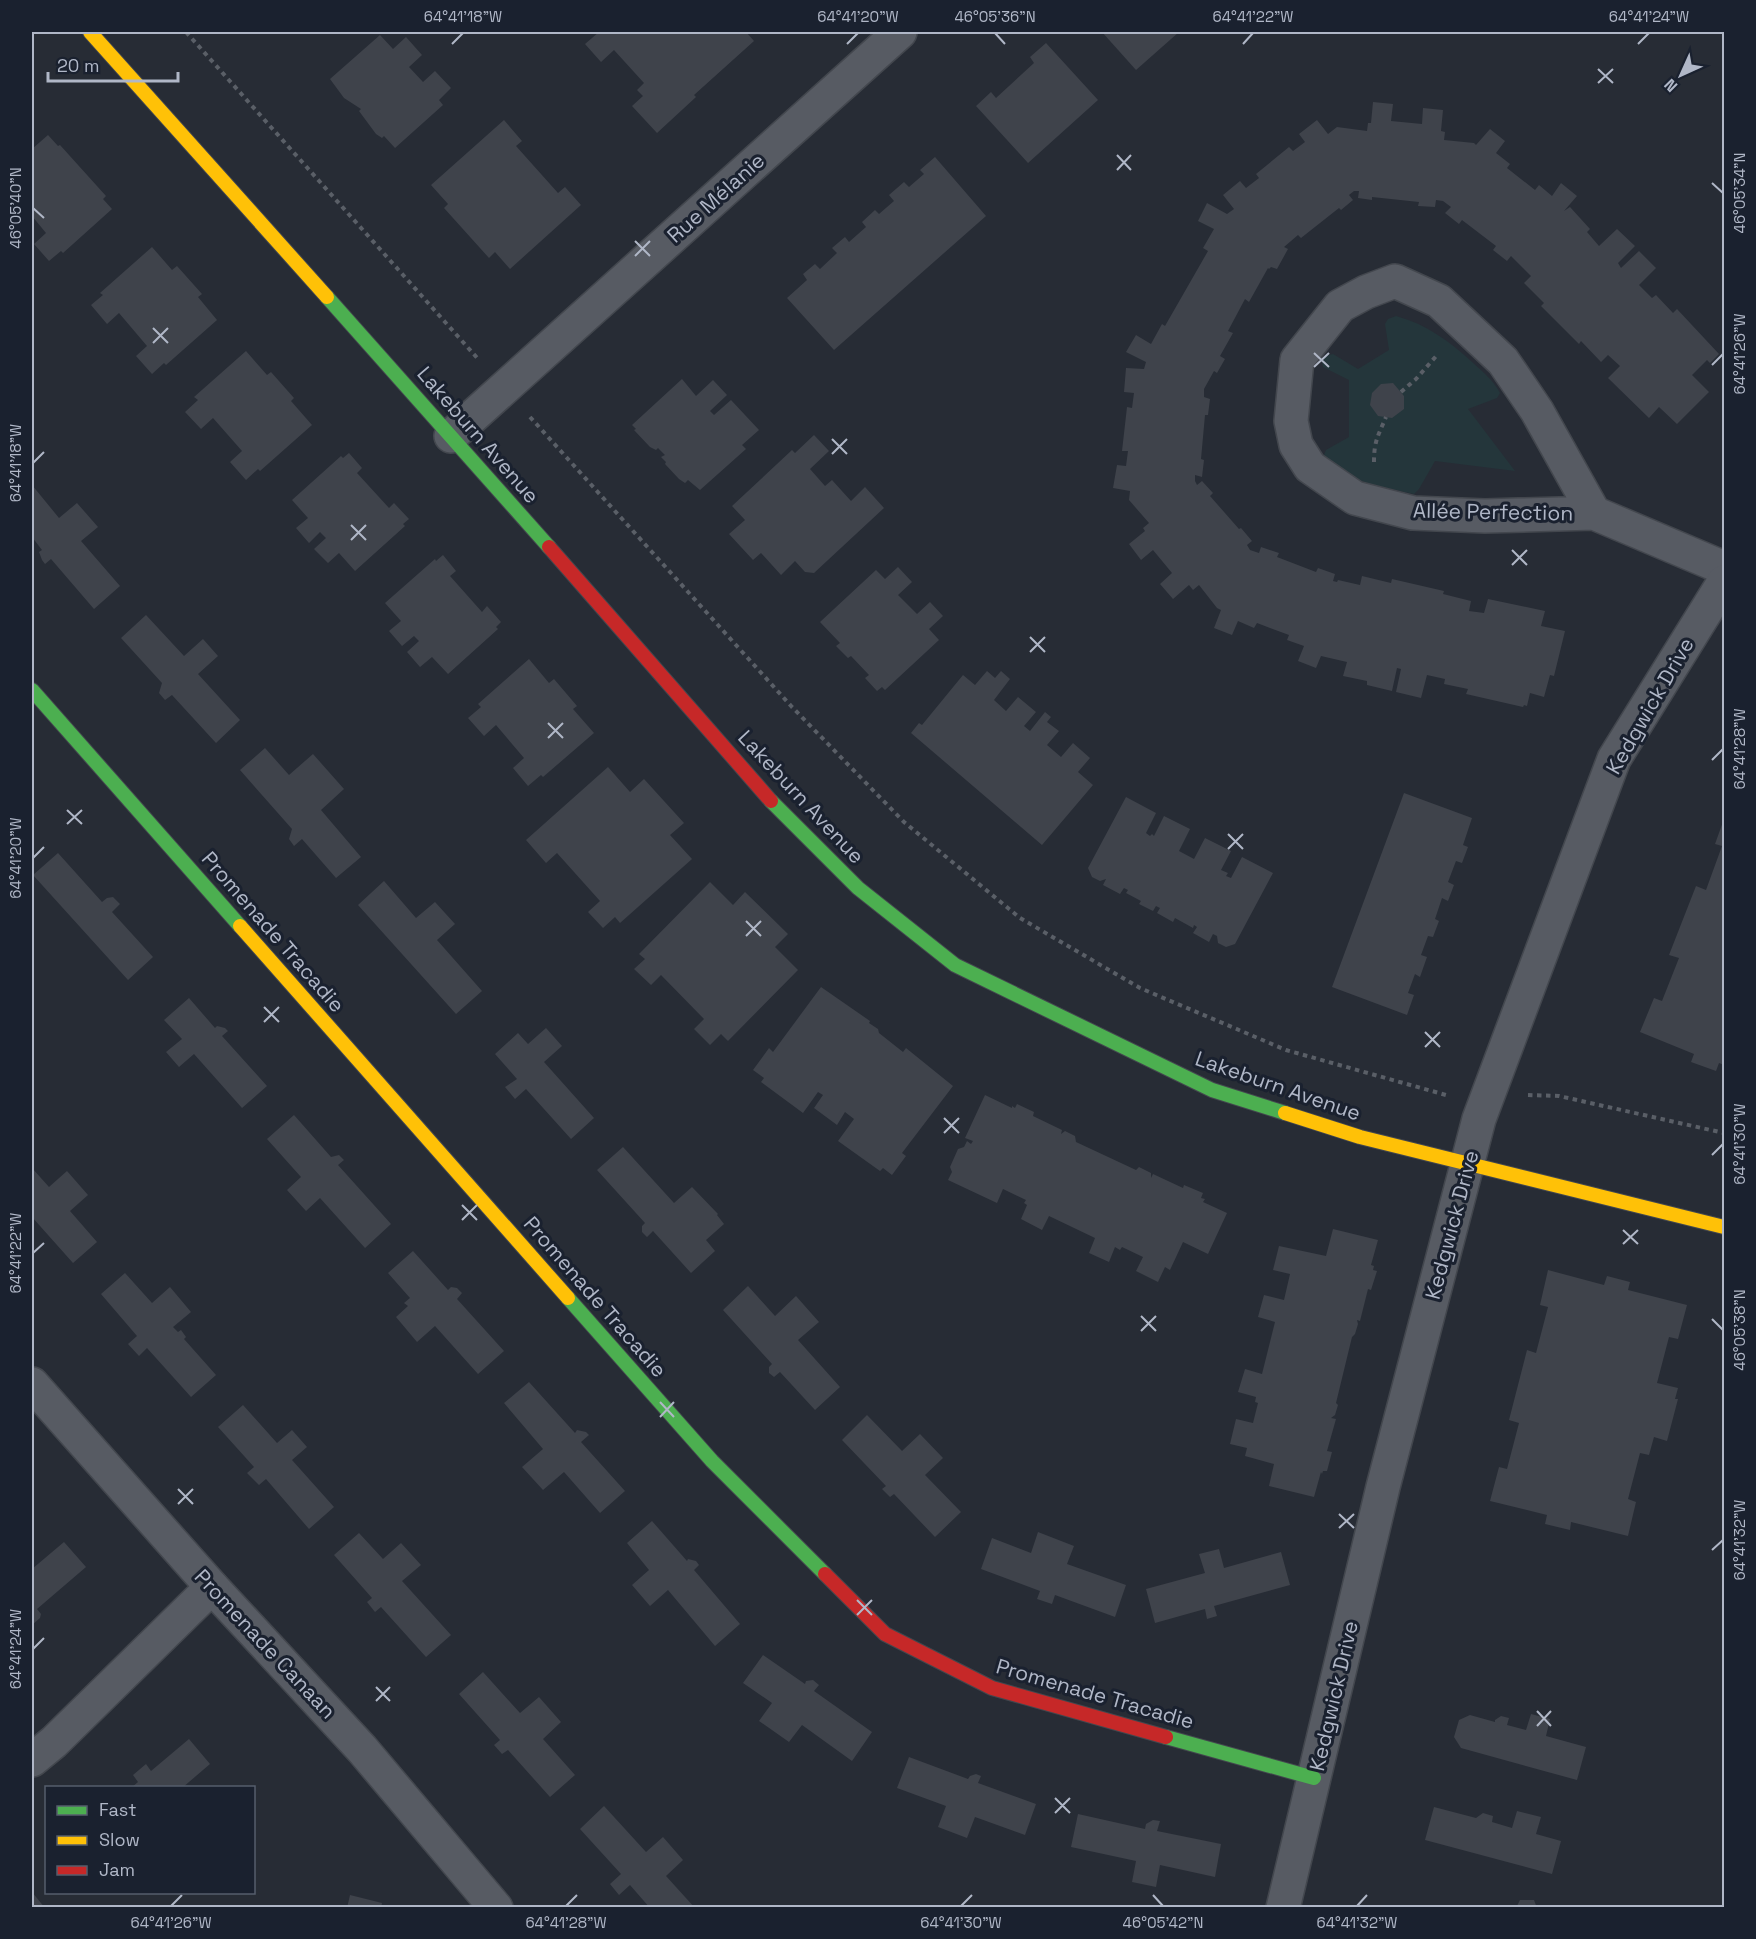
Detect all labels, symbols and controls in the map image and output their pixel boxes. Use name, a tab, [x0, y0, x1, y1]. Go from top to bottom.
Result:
text: 64°41'18"W	[424, 7, 502, 26]
text: 64°41'20"W	[817, 7, 899, 26]
text: 46°05'36"N	[954, 7, 1036, 26]
text: 64°41'22"W	[1213, 7, 1293, 26]
text: 64°41'24"W	[1609, 7, 1689, 26]
scale bar	[48, 45, 178, 83]
north arrow	[1651, 45, 1711, 105]
text: 20 m	[57, 54, 100, 77]
text: N	[1660, 74, 1682, 96]
street label: Rue Mélanie	[661, 147, 770, 249]
text: 46°05'34"N	[1730, 153, 1749, 233]
text: 46°05'40"N	[6, 167, 25, 249]
text: 64°41'26"W	[1730, 313, 1749, 395]
street label: Lakeburn Avenue	[411, 360, 545, 509]
text: 64°41'18"W	[6, 424, 25, 502]
street label: Allée Perfection	[1413, 497, 1573, 526]
street label: Kedgwick Drive	[1600, 633, 1700, 779]
text: 64°41'28"W	[1730, 708, 1749, 790]
street label: Lakeburn Avenue	[732, 724, 870, 869]
text: 64°41'20"W	[6, 817, 25, 899]
street label: Promenade Tracadie	[196, 846, 351, 1018]
street label: Lakeburn Avenue	[1192, 1045, 1364, 1126]
text: 64°41'30"W	[1730, 1103, 1749, 1185]
street label: Kedgwick Drive	[1419, 1147, 1484, 1302]
street label: Promenade Tracadie	[518, 1211, 673, 1383]
text: 64°41'22"W	[6, 1213, 25, 1293]
text: 46°05'38"N	[1730, 1289, 1749, 1371]
text: 64°41'32"W	[1730, 1500, 1749, 1580]
street label: Promenade Canaan	[189, 1563, 342, 1724]
text: 64°41'24"W	[6, 1609, 25, 1689]
street label: Kedgwick Drive	[1303, 1618, 1364, 1774]
street label: Promenade Tracadie	[993, 1652, 1197, 1735]
legend	[45, 1786, 255, 1894]
text: Fast	[99, 1798, 136, 1821]
text: Slow	[99, 1828, 140, 1851]
text: Jam	[99, 1858, 135, 1881]
text: 64°41'26"W	[130, 1913, 212, 1932]
text: 64°41'28"W	[525, 1913, 607, 1932]
text: 64°41'30"W	[920, 1913, 1002, 1932]
text: 46°05'42"N	[1123, 1913, 1203, 1932]
text: 64°41'32"W	[1317, 1913, 1397, 1932]

